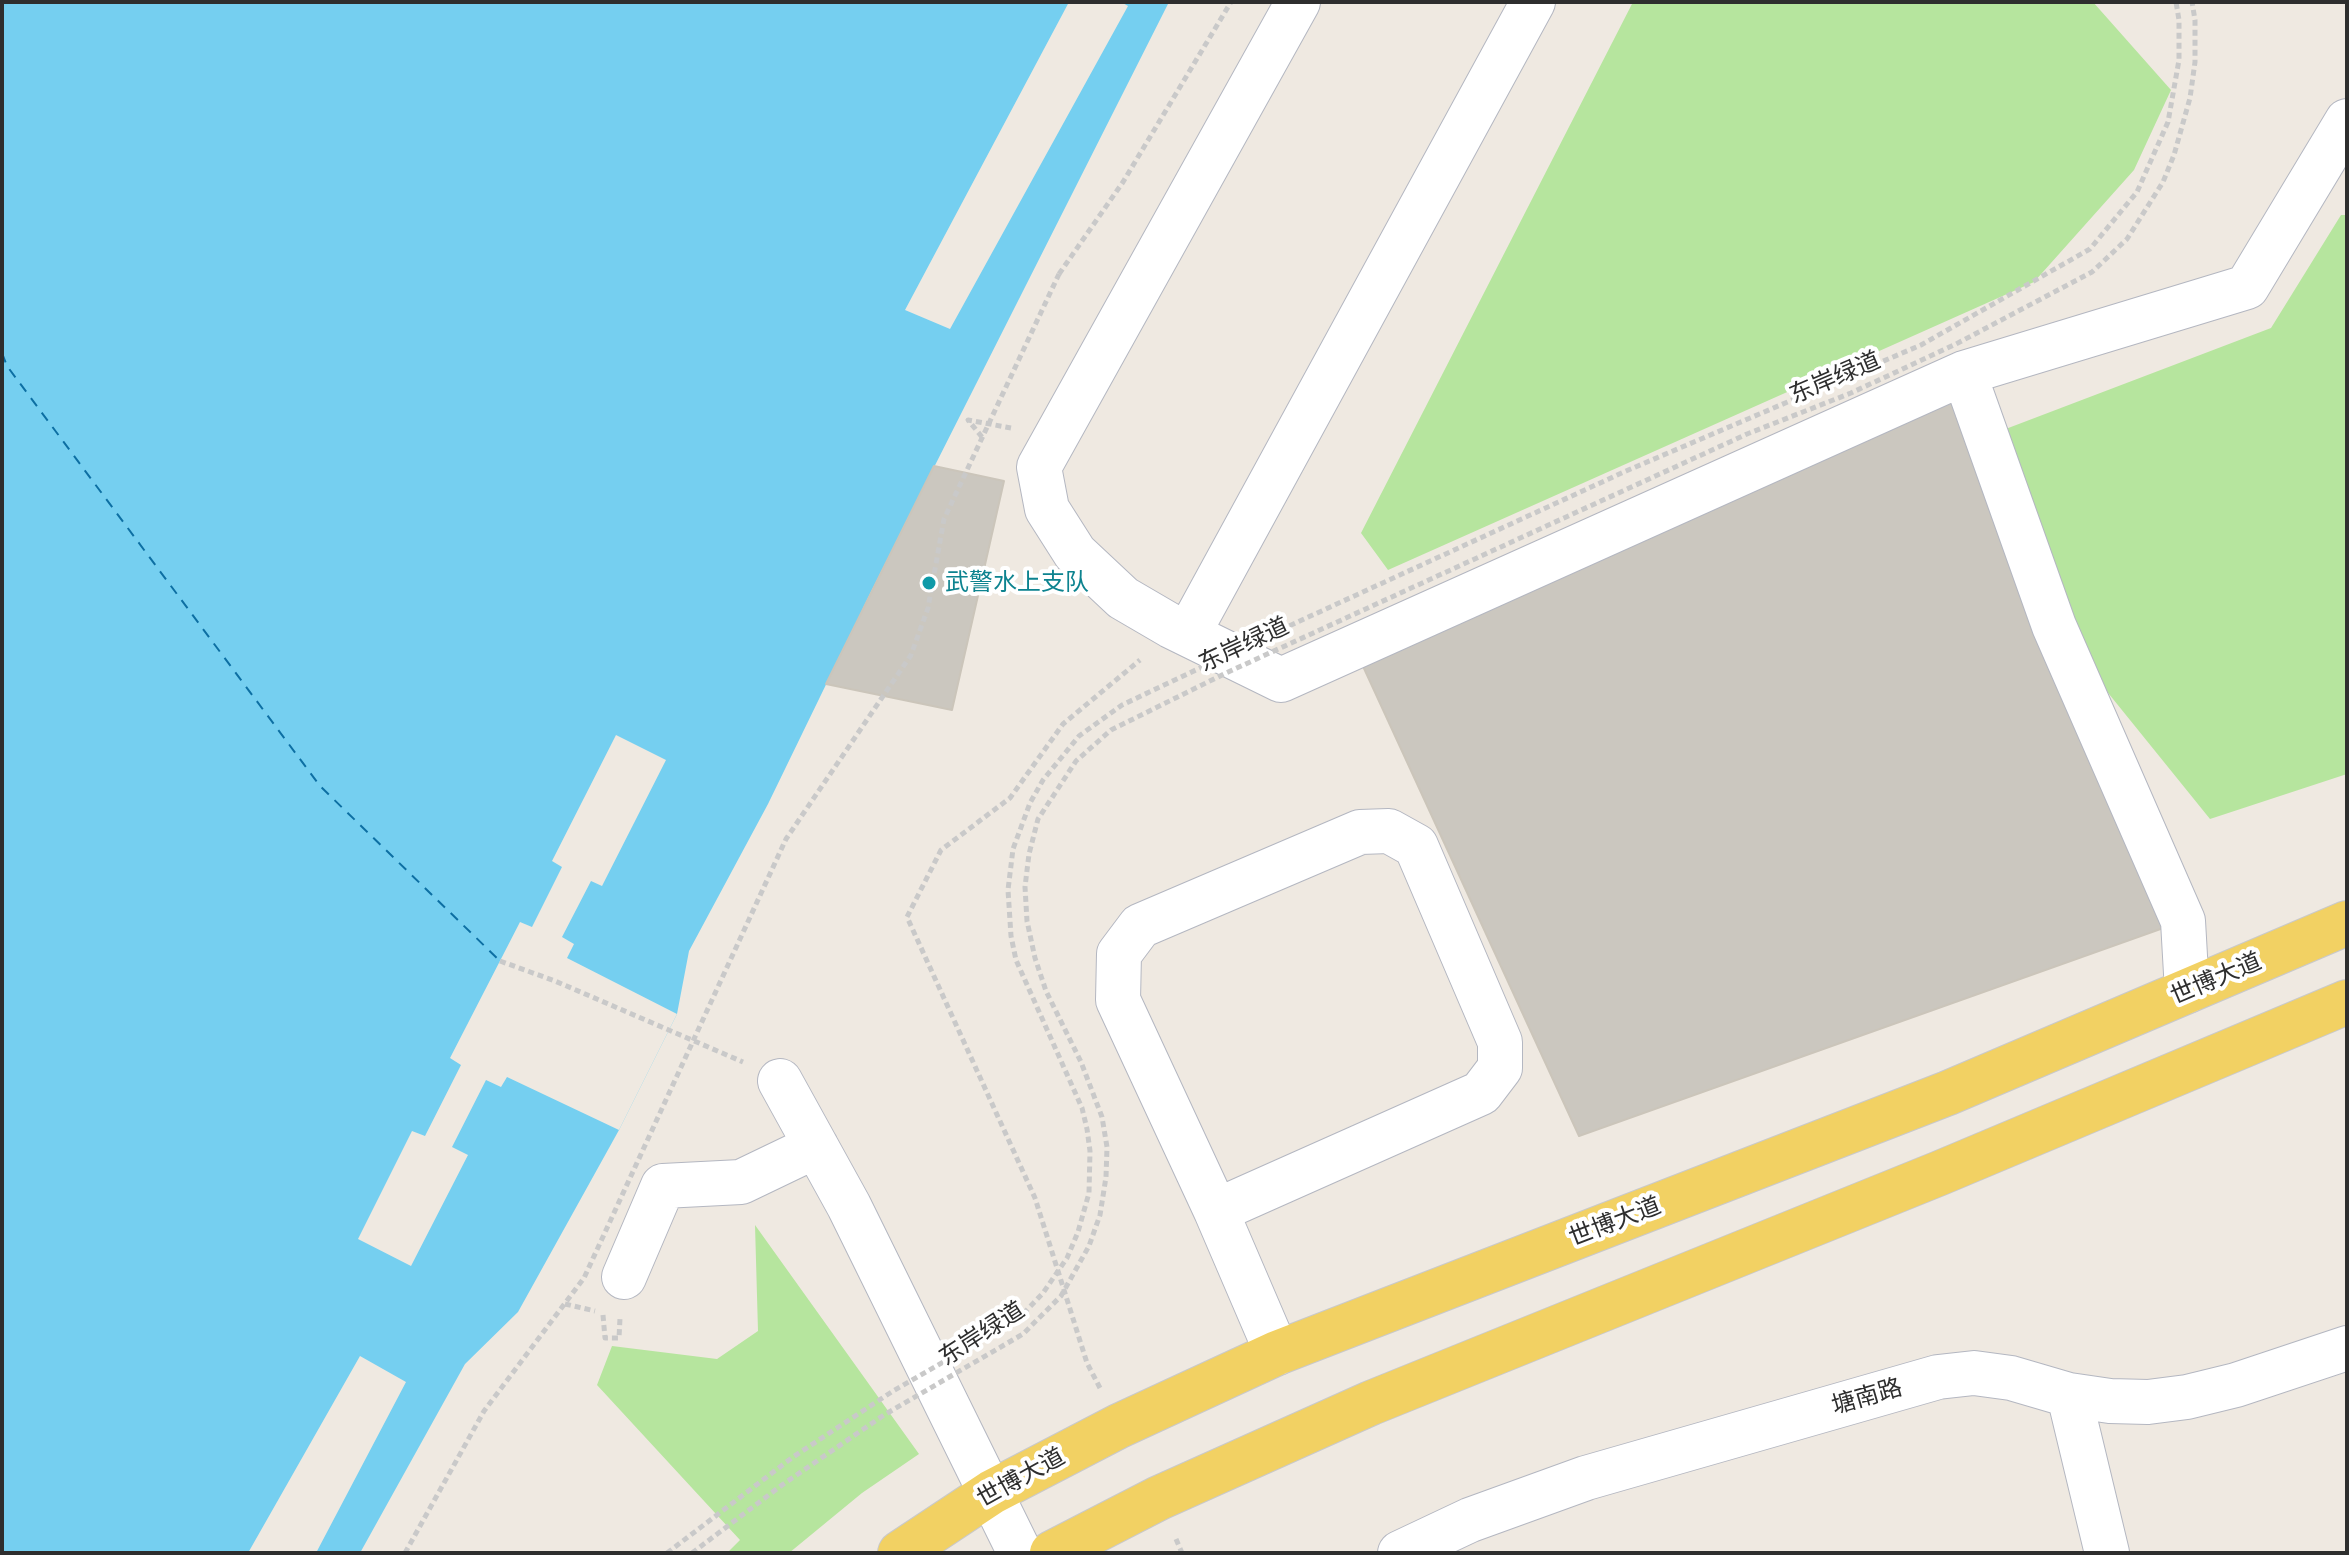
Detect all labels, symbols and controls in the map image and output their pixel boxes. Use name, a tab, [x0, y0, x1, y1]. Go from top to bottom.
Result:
street label: 东岸绿道	[1785, 346, 1885, 410]
place label: 武警水上支队	[945, 569, 1089, 597]
marker: 武警水上支队	[920, 574, 938, 592]
street label: 东岸绿道	[1194, 612, 1294, 678]
street label: 世博大道	[2166, 947, 2266, 1011]
street label: 世博大道	[1565, 1191, 1665, 1253]
street label: 东岸绿道	[934, 1296, 1030, 1372]
street label: 塘南路	[1828, 1373, 1906, 1421]
street label: 世博大道	[972, 1442, 1070, 1514]

